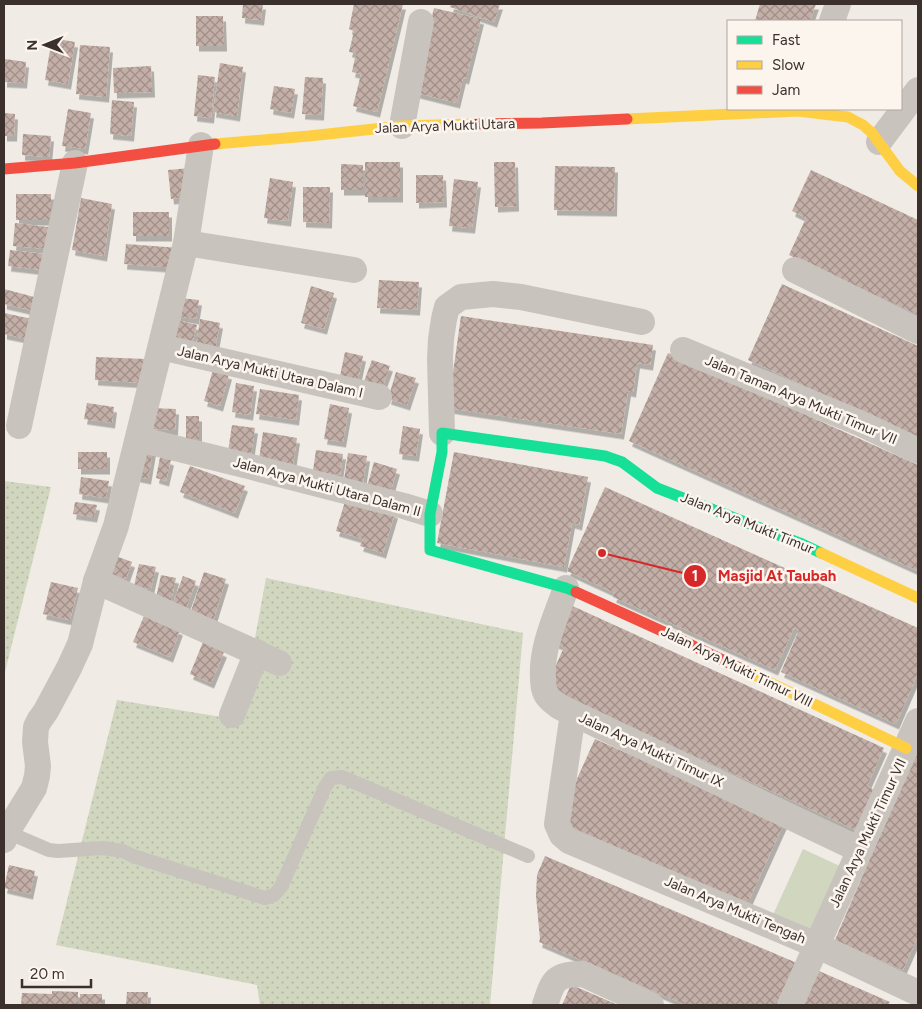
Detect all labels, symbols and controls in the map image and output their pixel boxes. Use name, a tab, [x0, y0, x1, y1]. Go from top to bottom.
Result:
north arrow	[20, 20, 70, 70]
legend	[727, 20, 902, 110]
text: Fast	[772, 31, 801, 49]
text: N	[24, 40, 41, 51]
text: Slow	[772, 56, 805, 74]
text: Jam	[772, 81, 800, 99]
street label: Jalan Arya Mukti Utara	[375, 115, 515, 137]
street label: Jalan Arya Mukti Utara Dalam I	[175, 342, 365, 402]
street label: Jalan Taman Arya Mukti Timur VII	[702, 352, 900, 448]
street label: Jalan Arya Mukti Utara Dalam II	[231, 454, 423, 520]
street label: Jalan Arya Mukti Timur	[678, 489, 816, 558]
callout: Masjid At Taubah	[683, 561, 847, 591]
text: 1	[692, 567, 698, 585]
text: Masjid At Taubah	[718, 567, 836, 585]
street label: Jalan Arya Mukti Timur VIII	[659, 623, 815, 711]
street label: Jalan Arya Mukti Timur IX	[576, 709, 726, 791]
street label: Jalan Arya Mukti Timur VII	[826, 756, 910, 910]
street label: Jalan Arya Mukti Tengah	[662, 873, 808, 948]
scale bar	[22, 956, 91, 988]
text: 20 m	[30, 965, 64, 983]

